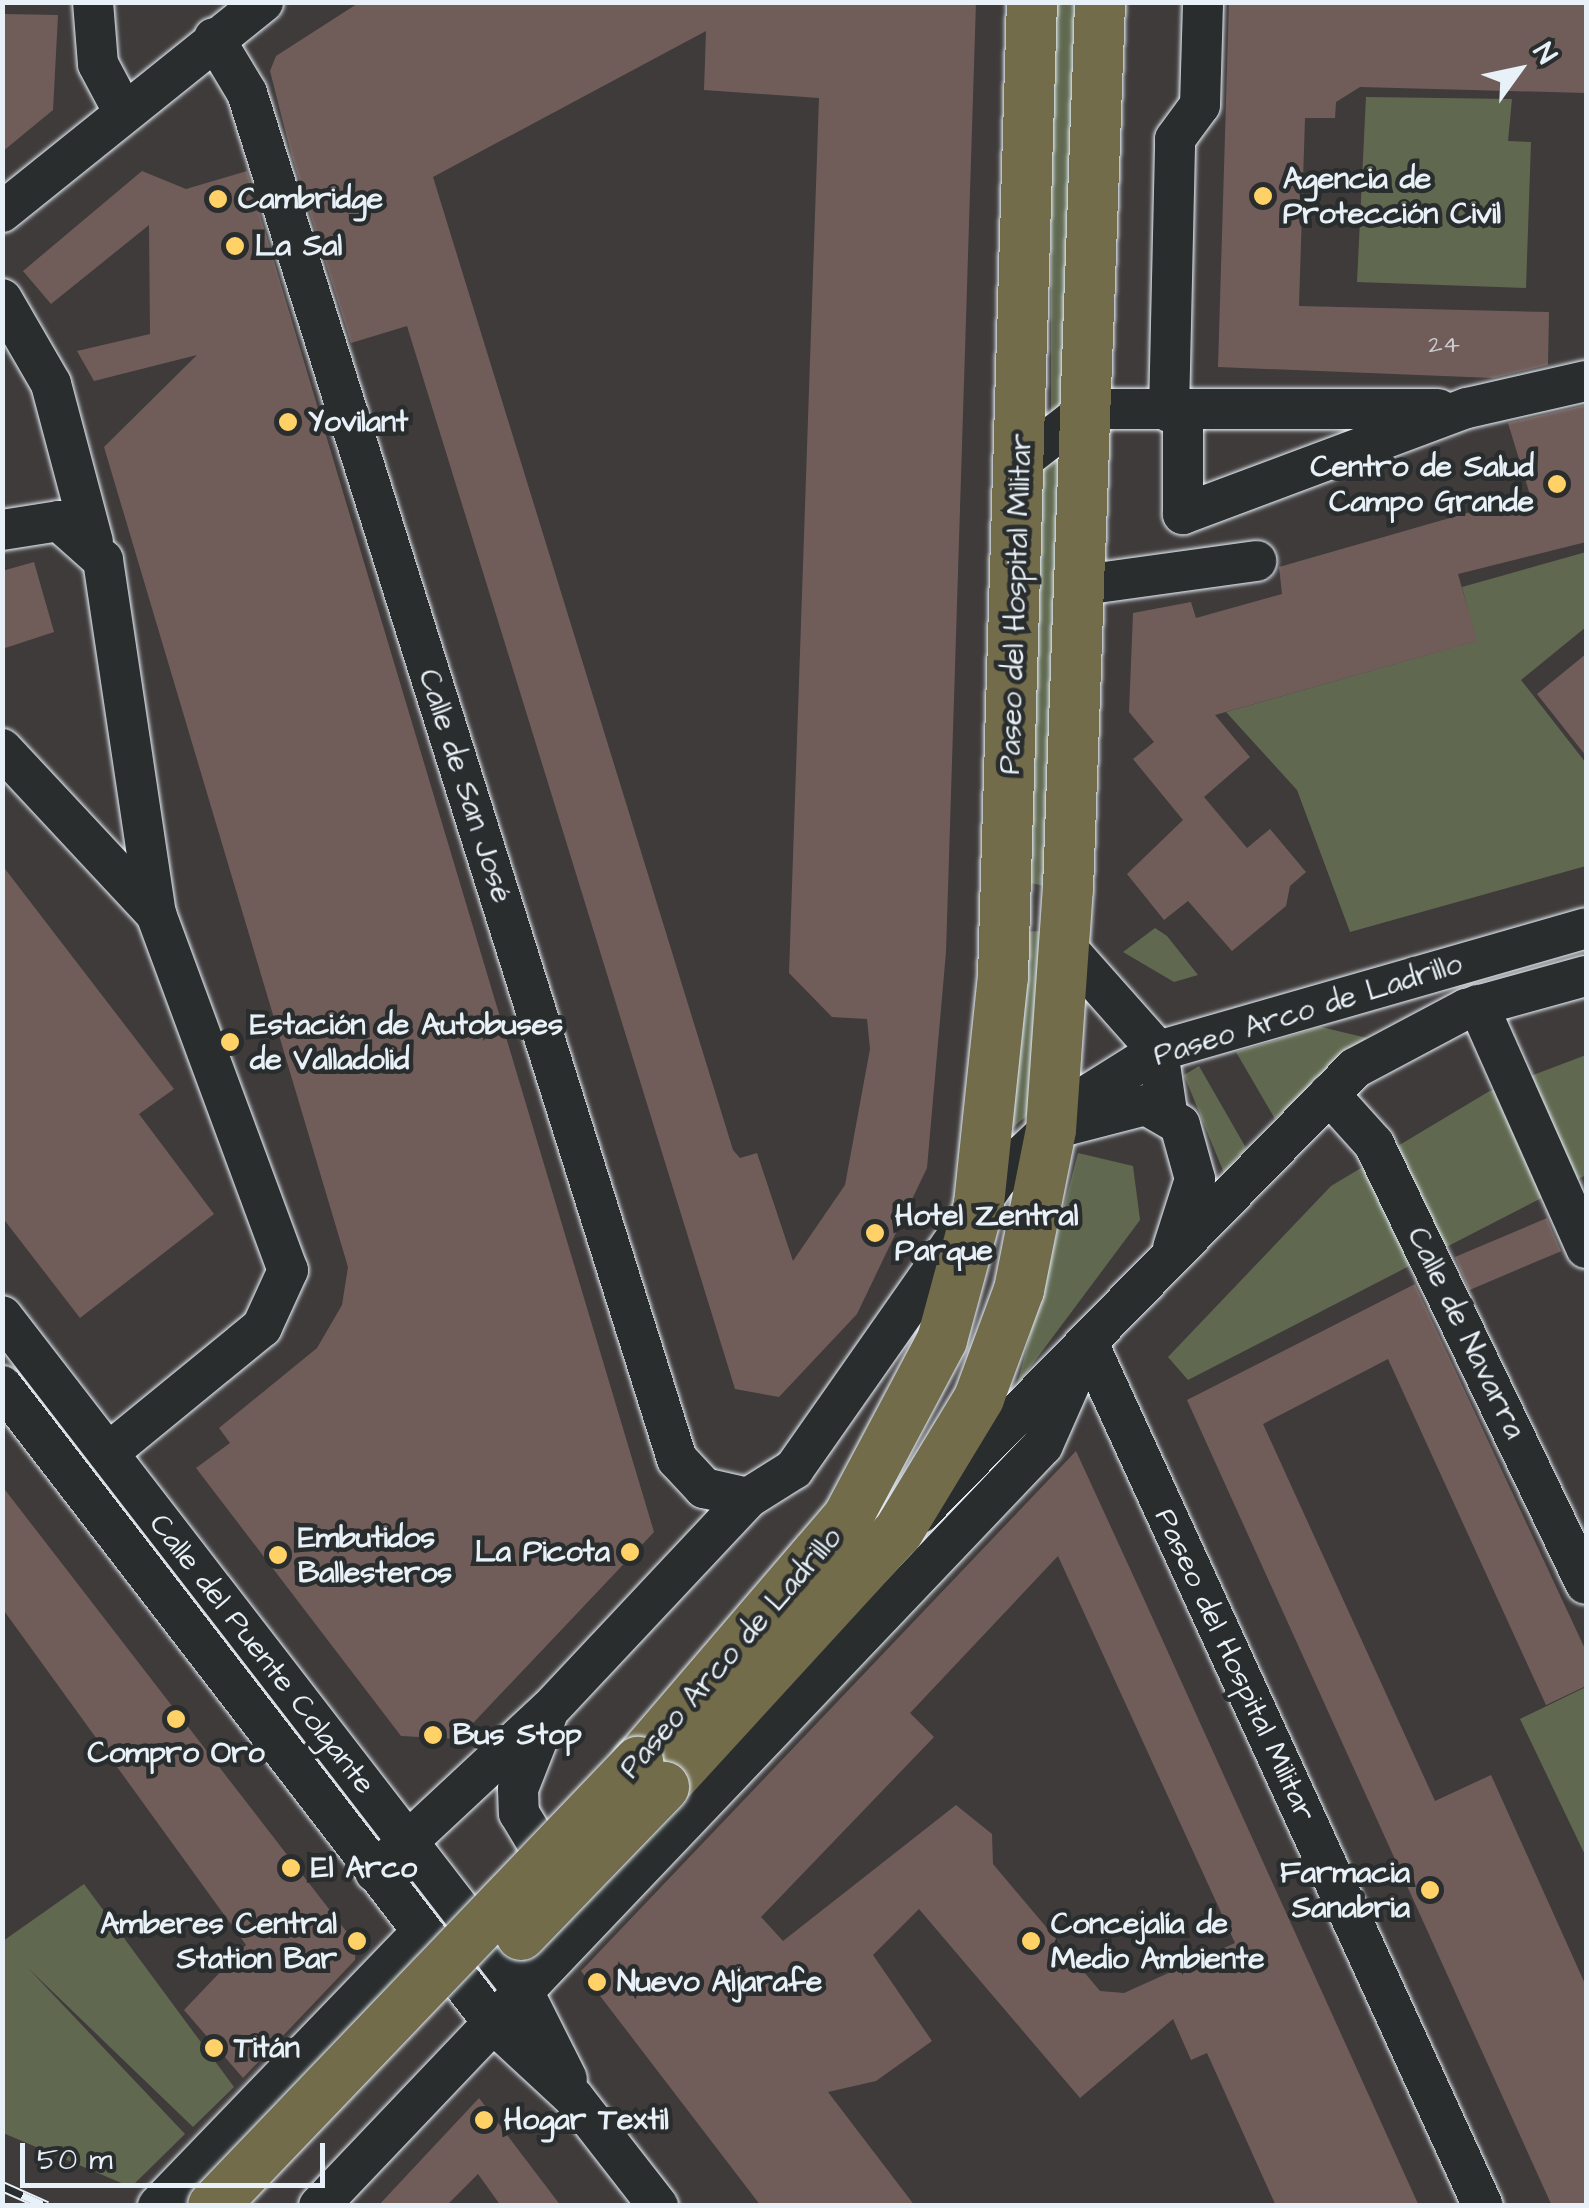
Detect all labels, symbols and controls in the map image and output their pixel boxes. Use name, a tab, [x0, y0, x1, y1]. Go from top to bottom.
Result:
north arrow	[1469, 20, 1569, 120]
text: N	[1523, 35, 1566, 71]
place label: Agencia de Protección Civil	[1283, 161, 1501, 232]
place label: Cambridge	[238, 181, 383, 217]
marker: Agencia de Protección Civil	[1252, 185, 1274, 207]
marker: Cambridge	[207, 188, 229, 210]
place label: La Sal	[255, 228, 342, 264]
marker: La Sal	[224, 235, 246, 257]
house number: 24	[1428, 330, 1460, 360]
place label: Yovilant	[308, 404, 408, 440]
marker: Yovilant	[277, 411, 299, 433]
street label: Paseo del Hospital Militar	[992, 433, 1040, 775]
place label: Centro de Salud Campo Grande	[1310, 449, 1534, 520]
marker: Centro de Salud Campo Grande	[1544, 471, 1570, 497]
street label: Calle de San José	[410, 665, 520, 907]
street label: Paseo Arco de Ladrillo	[1149, 946, 1467, 1074]
place label: Estación de Autobuses de Valladolid	[250, 1007, 563, 1078]
marker: Estación de Autobuses de Valladolid	[219, 1031, 241, 1053]
place label: Hotel Zentral Parque	[895, 1198, 1079, 1268]
street label: Calle de Navarra	[1399, 1221, 1533, 1445]
marker: Hotel Zentral Parque	[864, 1222, 886, 1244]
street label: Paseo del Hospital Militar	[1147, 1503, 1323, 1827]
street label: Calle del Puente Colgante	[141, 1507, 383, 1801]
place label: Embutidos Ballesteros	[298, 1520, 452, 1590]
street label: Paseo Arco de Ladrillo	[612, 1520, 850, 1786]
place label: La Picota	[475, 1534, 610, 1570]
marker: La Picota	[619, 1541, 641, 1563]
marker: Embutidos Ballesteros	[267, 1544, 289, 1566]
marker: Compro Oro	[165, 1708, 187, 1730]
place label: Bus Stop	[453, 1717, 582, 1753]
marker: Bus Stop	[422, 1724, 444, 1746]
place label: Compro Oro	[87, 1735, 265, 1771]
place label: El Arco	[311, 1850, 417, 1886]
place label: Farmacia Sanabria	[1280, 1855, 1410, 1926]
marker: El Arco	[280, 1857, 302, 1879]
marker: Farmacia Sanabria	[1419, 1879, 1441, 1901]
place label: Amberes Central Station Bar	[100, 1906, 337, 1976]
place label: Concejalía de Medio Ambiente	[1051, 1906, 1264, 1976]
marker: Amberes Central Station Bar	[346, 1930, 368, 1952]
marker: Concejalía de Medio Ambiente	[1020, 1930, 1042, 1952]
place label: Nuevo Aljarafe	[617, 1964, 822, 2000]
marker: Nuevo Aljarafe	[586, 1971, 608, 1993]
place label: Titán	[234, 2030, 300, 2066]
marker: Titán	[203, 2037, 225, 2059]
place label: Hogar Textil	[504, 2102, 669, 2138]
marker: Hogar Textil	[473, 2109, 495, 2131]
scale bar	[25, 2123, 330, 2185]
text: 50 m	[37, 2139, 113, 2181]

